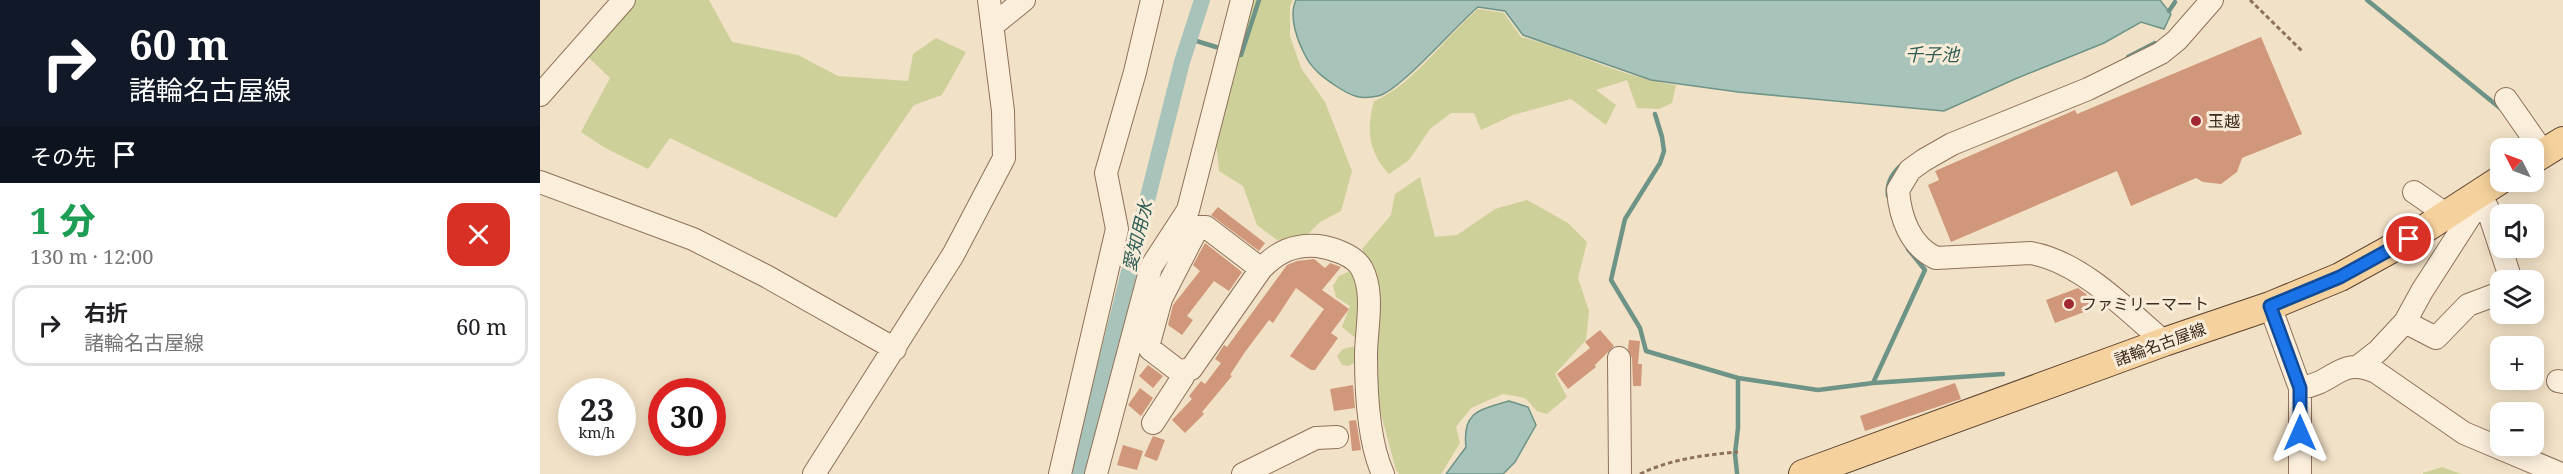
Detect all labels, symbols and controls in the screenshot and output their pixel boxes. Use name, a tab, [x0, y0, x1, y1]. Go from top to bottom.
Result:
text: 60 m	[129, 15, 229, 72]
icon: right	[30, 24, 108, 102]
water label: 千子池	[1905, 42, 1961, 66]
text: 諸輪名古屋線	[129, 71, 291, 108]
place label: 玉越	[2208, 110, 2240, 132]
marker: 玉越	[2189, 114, 2203, 128]
icon: arrive	[108, 138, 141, 171]
north arrow	[2490, 138, 2544, 192]
map controls	[2490, 138, 2544, 456]
text: その先	[30, 141, 96, 171]
text: 1 分	[30, 196, 96, 245]
water label: 愛知用水	[1117, 196, 1158, 274]
button: close	[447, 203, 510, 266]
button: sound	[2490, 204, 2544, 258]
pin	[2383, 213, 2434, 264]
icon: arrive	[2392, 222, 2425, 255]
text: 130 m · 12:00	[30, 243, 153, 270]
button: layers	[2490, 270, 2544, 324]
place label: ファミリーマート	[2081, 293, 2209, 315]
text: 右折	[84, 297, 128, 327]
marker: ファミリーマート	[2062, 297, 2076, 311]
icon: right	[33, 309, 66, 342]
text: 60 m	[456, 311, 507, 341]
street label: 諸輪名古屋線	[2111, 317, 2209, 371]
text: 諸輪名古屋線	[84, 329, 204, 356]
button: +	[2490, 336, 2544, 390]
speed limit sign: 30	[648, 378, 726, 456]
text: 23	[580, 389, 614, 430]
position arrow	[2268, 401, 2332, 465]
button: −	[2490, 402, 2544, 456]
text: km/h	[579, 422, 615, 442]

